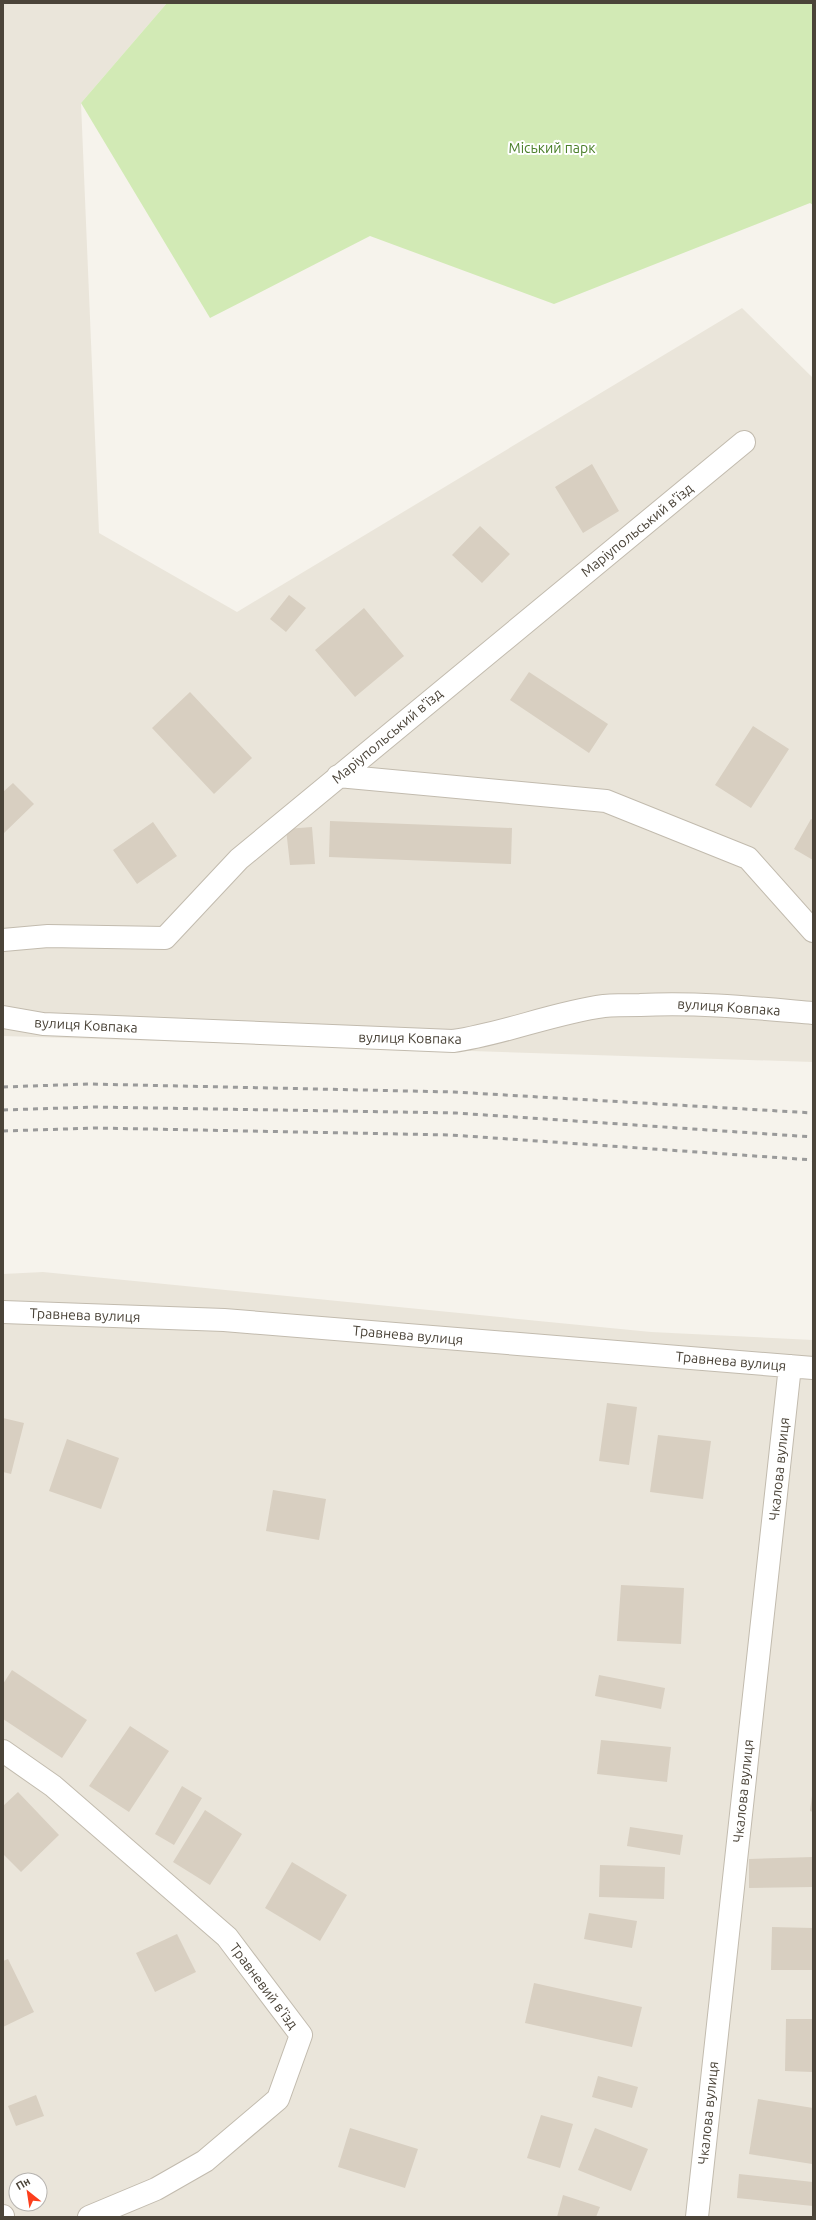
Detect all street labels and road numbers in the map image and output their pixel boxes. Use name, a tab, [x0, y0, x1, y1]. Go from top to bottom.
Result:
street label: Маріупольський в'їзд	[578, 480, 696, 580]
street label: Маріупольський в'їзд	[329, 685, 445, 787]
street label: вулиця Ковпака	[677, 995, 781, 1019]
street label: вулиця Ковпака	[34, 1014, 138, 1036]
street label: вулиця Ковпака	[358, 1029, 462, 1047]
street label: Травнева вулиця	[29, 1305, 141, 1325]
street label: Травнева вулиця	[352, 1322, 464, 1348]
street label: Травнева вулиця	[675, 1348, 787, 1374]
street label: Чкалова вулиця	[766, 1416, 792, 1522]
street label: Чкалова вулиця	[730, 1738, 756, 1844]
street label: Травневий в'їзд	[227, 1940, 301, 2032]
street label: Чкалова вулиця	[695, 2060, 721, 2166]

